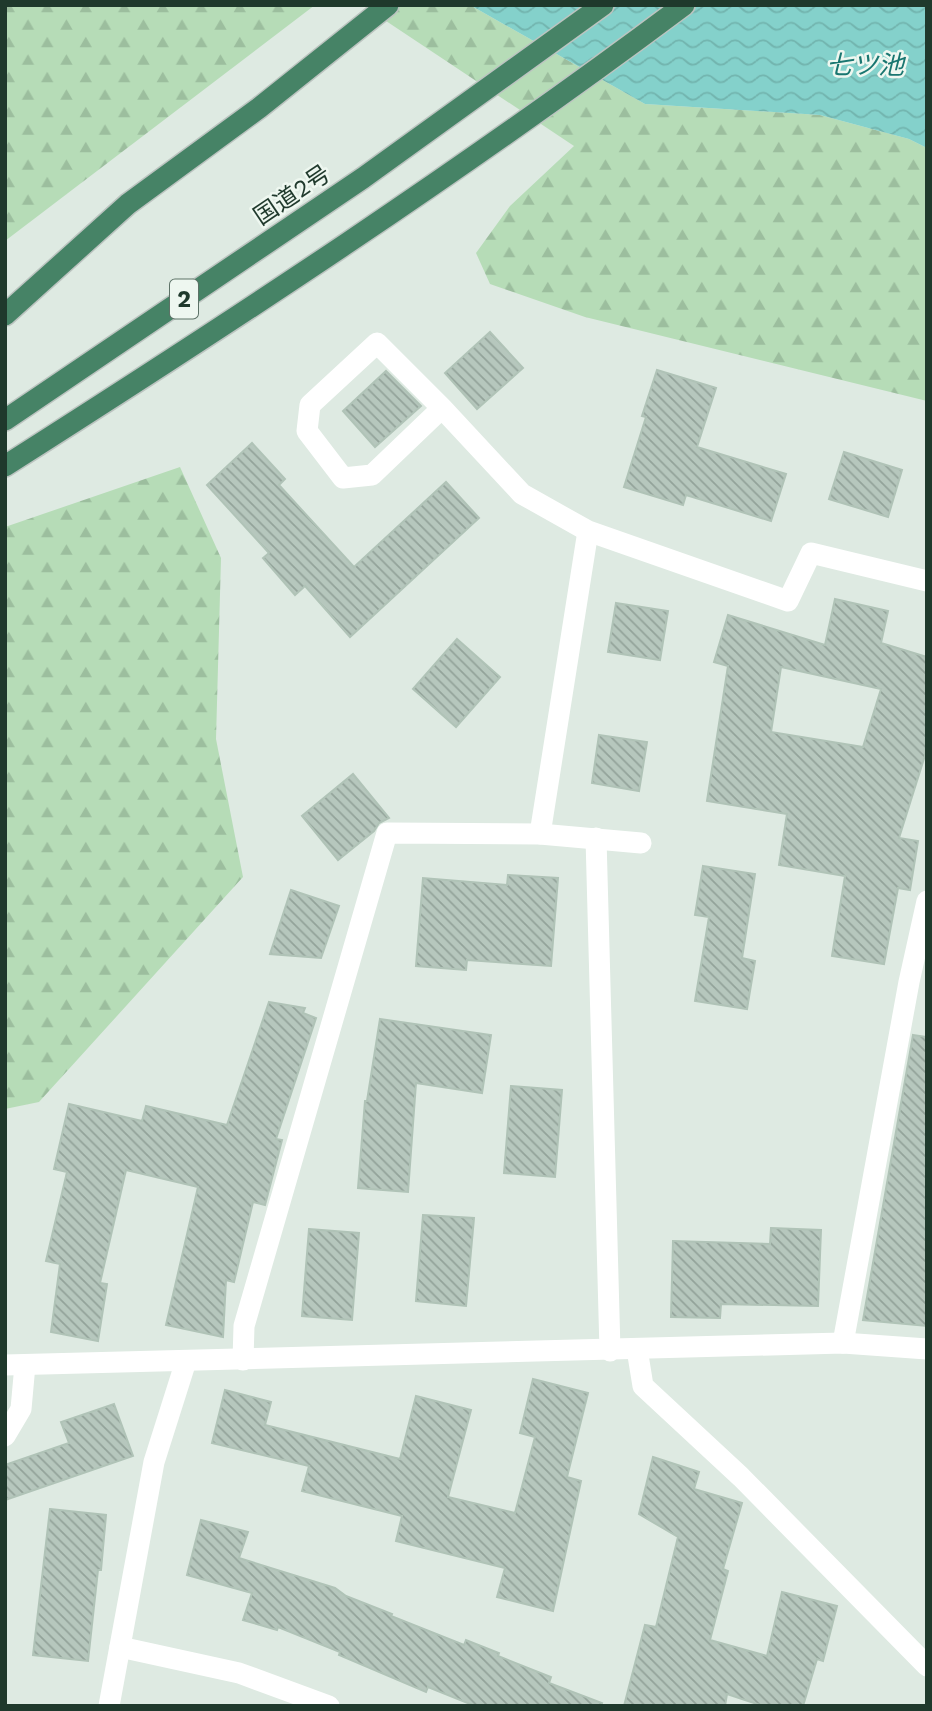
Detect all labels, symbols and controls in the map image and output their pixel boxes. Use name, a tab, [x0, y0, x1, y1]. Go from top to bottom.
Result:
water label: 七ツ池	[826, 50, 907, 80]
street label: 国道2号	[249, 159, 335, 231]
road number: 2	[170, 280, 198, 318]

